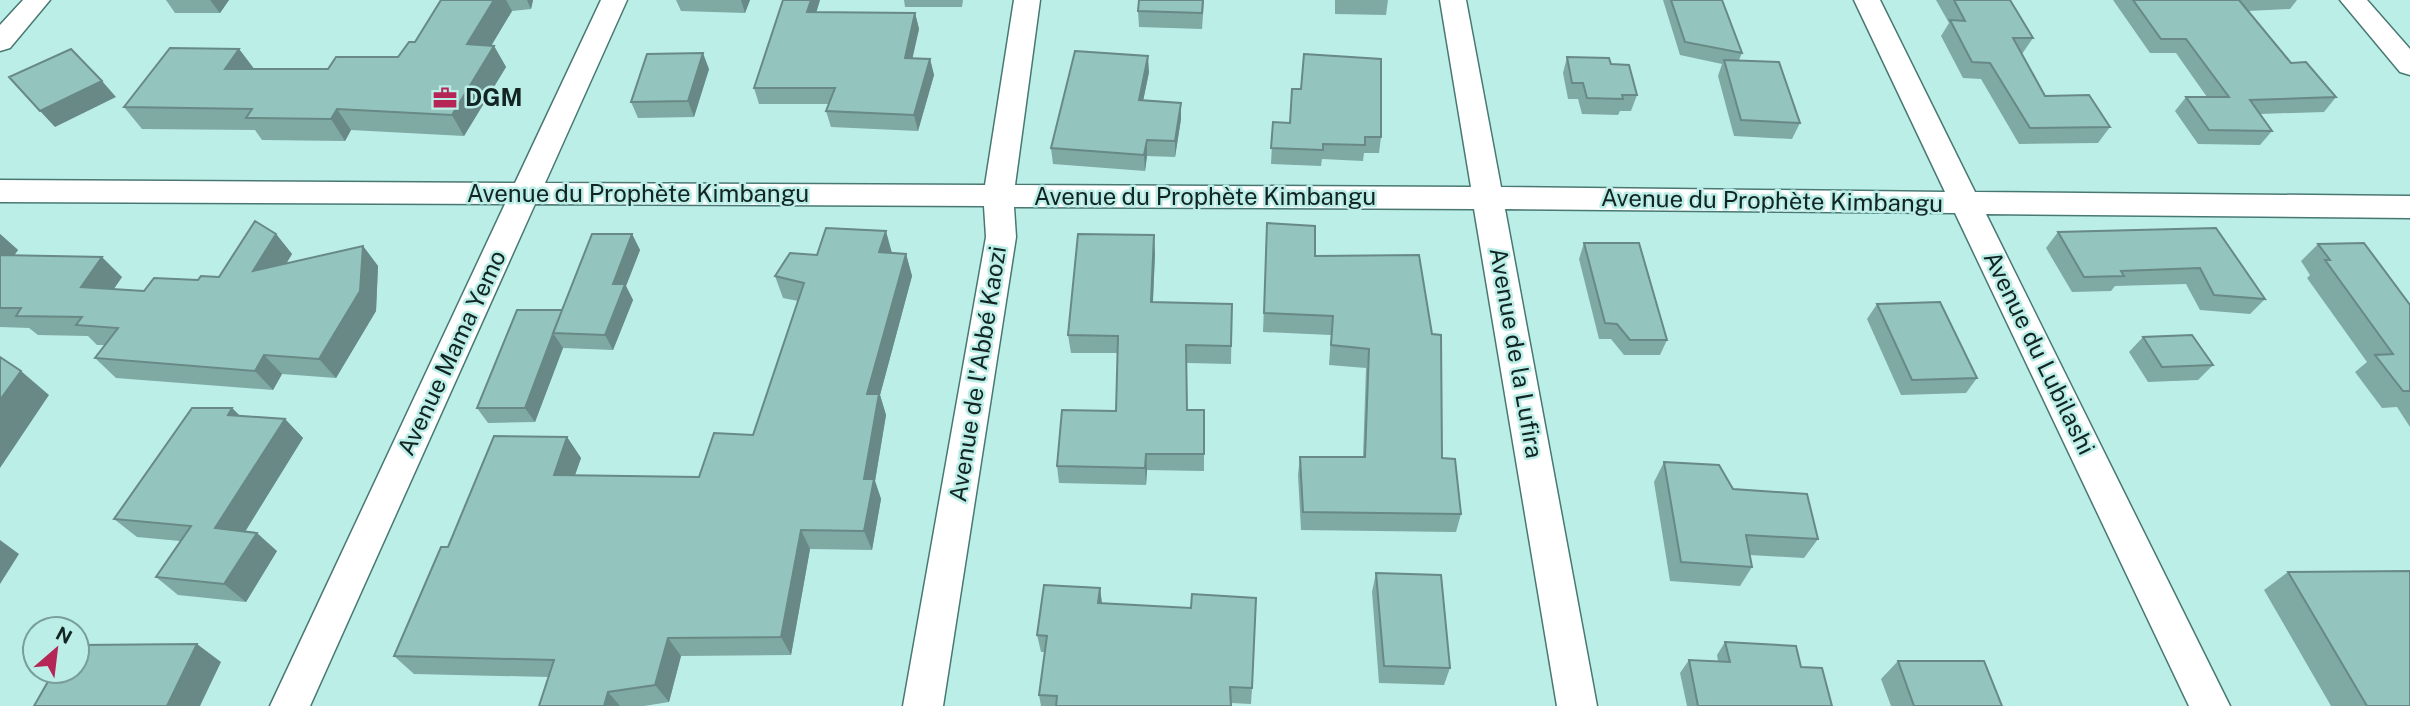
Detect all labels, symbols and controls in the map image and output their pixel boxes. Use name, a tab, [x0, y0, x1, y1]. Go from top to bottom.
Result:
place label: DGM	[465, 83, 523, 111]
office icon: DGM	[431, 84, 459, 112]
street label: Avenue du Prophète Kimbangu	[467, 179, 809, 207]
street label: Avenue du Prophète Kimbangu	[1034, 182, 1376, 210]
street label: Avenue du Prophète Kimbangu	[1601, 183, 1943, 217]
street label: Avenue de l'Abbé Kaozi	[943, 244, 1011, 504]
street label: Avenue Mama Yemo	[391, 245, 511, 460]
street label: Avenue de la Lufira	[1485, 245, 1549, 460]
street label: Avenue du Lubilashi	[1979, 246, 2101, 459]
north arrow	[21, 615, 91, 685]
text: N	[52, 622, 76, 648]

